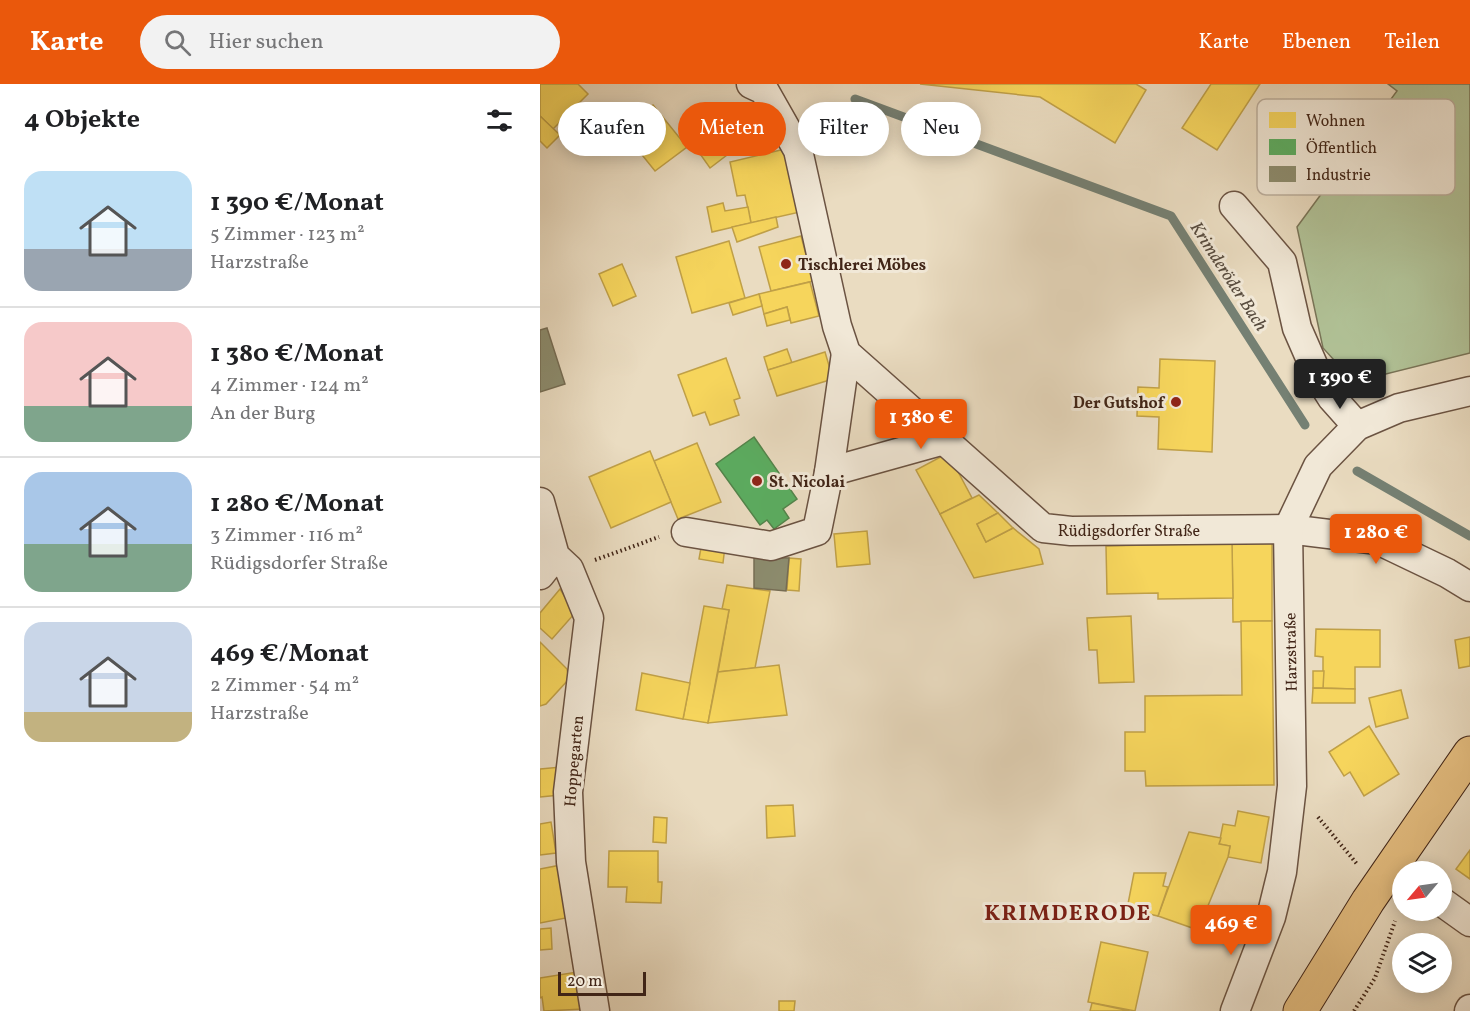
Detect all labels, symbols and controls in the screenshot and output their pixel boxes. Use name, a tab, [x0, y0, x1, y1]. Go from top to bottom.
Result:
search box	[140, 15, 560, 69]
text: Karte	[30, 23, 104, 62]
icon: search	[161, 26, 194, 59]
text: Hier suchen	[209, 27, 324, 58]
text: Karte	[1198, 28, 1249, 57]
text: Ebenen	[1282, 28, 1351, 57]
text: Teilen	[1384, 28, 1440, 57]
legend	[1257, 99, 1455, 195]
text: 4 Objekte	[24, 102, 140, 138]
chip: Kaufen	[558, 102, 666, 156]
chip: Mieten	[678, 102, 786, 156]
chip: Filter	[798, 102, 889, 156]
chip: Neu	[901, 102, 981, 156]
icon: filters	[483, 104, 516, 137]
text: Wohnen	[1306, 111, 1365, 133]
text: Öffentlich	[1306, 138, 1377, 160]
text: Industrie	[1306, 165, 1371, 187]
text: 1 390 €/Monat	[210, 185, 384, 221]
icon: home	[72, 195, 144, 267]
water label: Krimderöder Bach	[1183, 217, 1273, 337]
text: 5 Zimmer · 123 m²	[210, 221, 365, 249]
text: Harzstraße	[210, 249, 309, 277]
place label: Tischlerei Möbes	[798, 255, 926, 277]
marker: Tischlerei Möbes	[779, 257, 793, 271]
text: 1 380 €/Monat	[210, 336, 384, 372]
icon: home	[72, 346, 144, 418]
pin: 1 390 €	[1285, 359, 1395, 410]
text: 1 390 €	[1308, 364, 1372, 392]
text: 4 Zimmer · 124 m²	[210, 372, 369, 400]
place label: Der Gutshof	[1073, 393, 1166, 415]
marker: Der Gutshof	[1169, 395, 1183, 409]
pin: 1 380 €	[866, 399, 976, 450]
text: An der Burg	[210, 400, 316, 428]
text: 1 380 €	[889, 404, 953, 432]
place label: St. Nicolai	[769, 472, 845, 494]
marker: St. Nicolai	[750, 474, 764, 488]
text: 1 280 €/Monat	[210, 486, 384, 522]
icon: home	[72, 496, 144, 568]
pin: 1 280 €	[1321, 514, 1431, 565]
text: 1 280 €	[1344, 519, 1408, 547]
street label: Rüdigsdorfer Straße	[1058, 521, 1200, 543]
text: 3 Zimmer · 116 m²	[210, 522, 363, 550]
text: Rüdigsdorfer Straße	[210, 550, 388, 578]
street label: Harzstraße	[1280, 612, 1304, 692]
text: 469 €/Monat	[210, 636, 369, 672]
icon: home	[72, 646, 144, 718]
text: 2 Zimmer · 54 m²	[210, 672, 359, 700]
text: Harzstraße	[210, 700, 309, 728]
street label: Hoppegarten	[560, 714, 590, 808]
north arrow	[1392, 861, 1452, 921]
map controls	[1392, 861, 1452, 993]
district label: KRIMDERODE	[984, 899, 1152, 930]
pin: 469 €	[1189, 905, 1273, 956]
text: 469 €	[1205, 910, 1257, 938]
button: layers	[1392, 933, 1452, 993]
scale bar	[558, 969, 646, 996]
text: 20 m	[567, 971, 602, 993]

